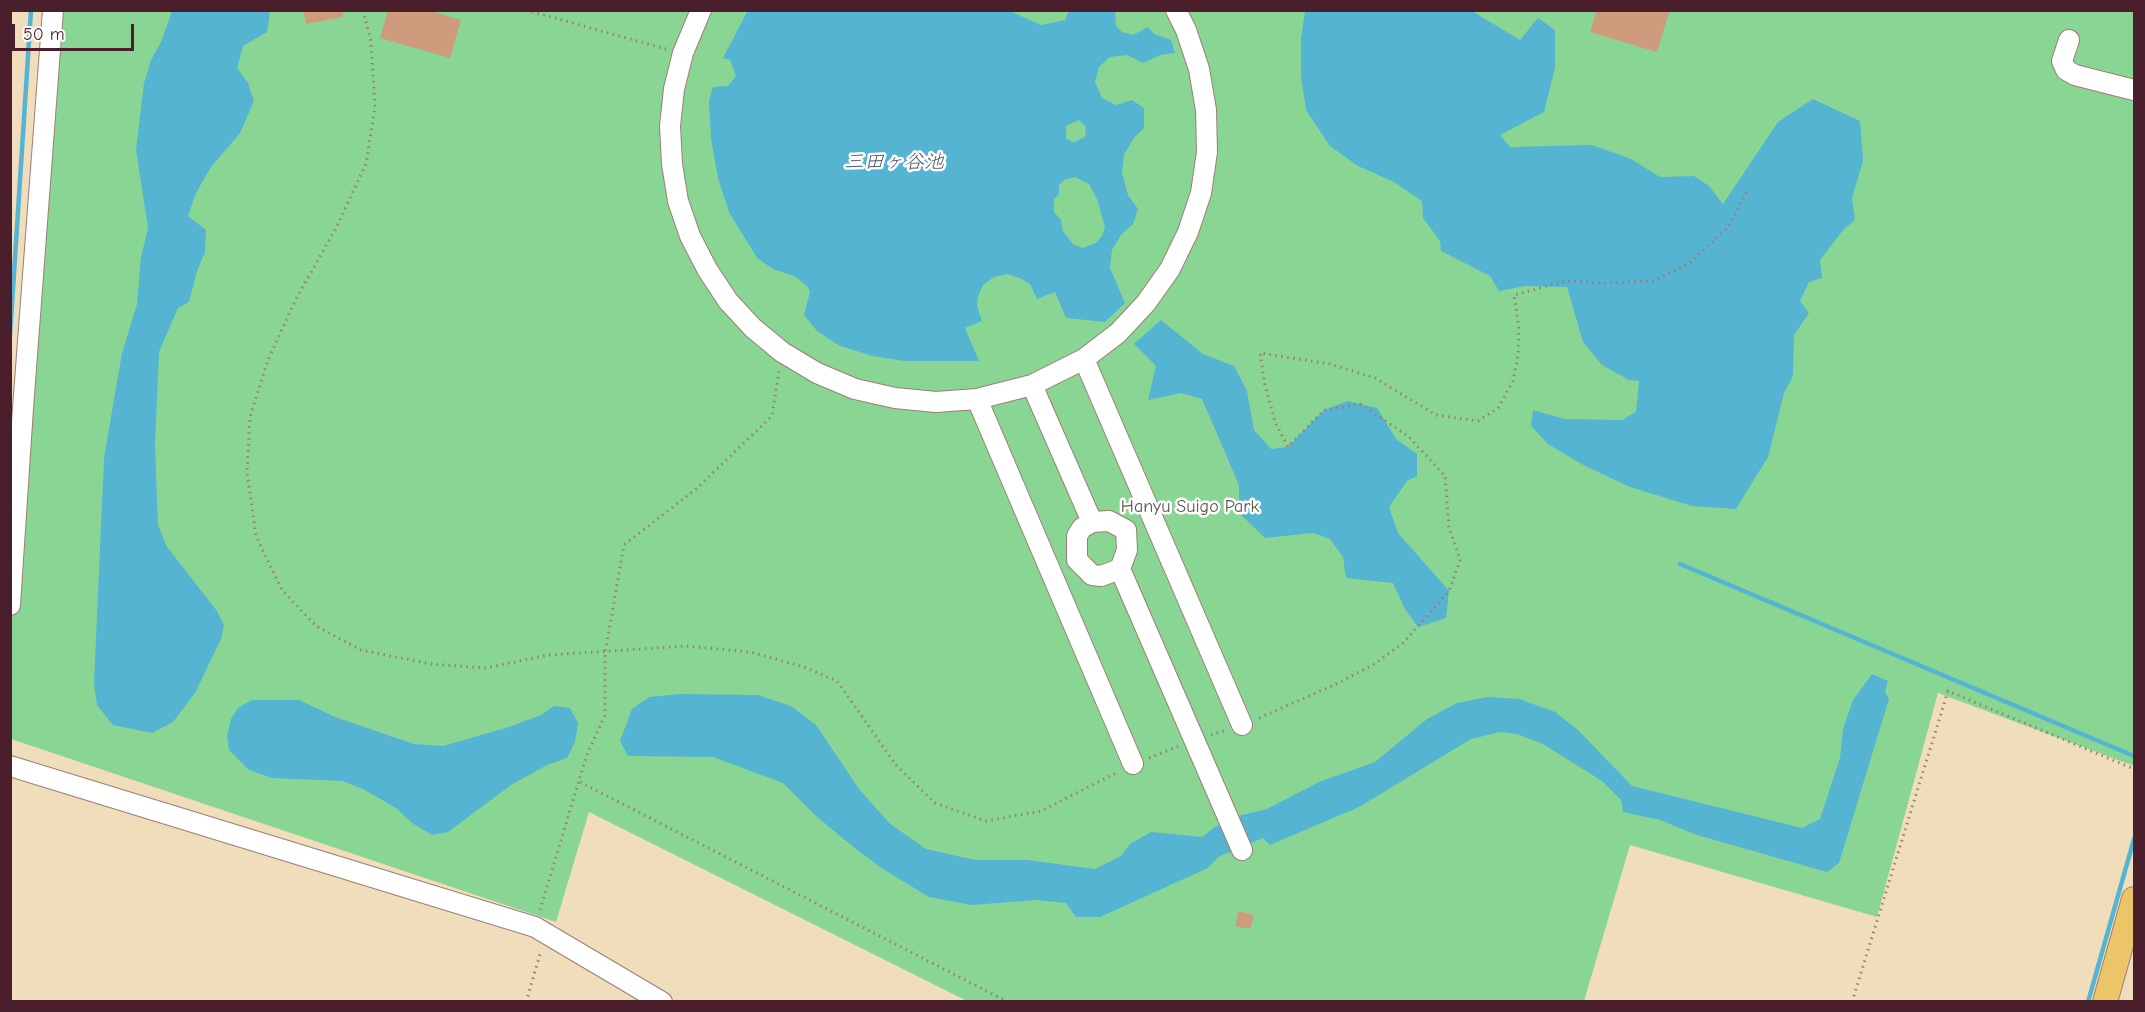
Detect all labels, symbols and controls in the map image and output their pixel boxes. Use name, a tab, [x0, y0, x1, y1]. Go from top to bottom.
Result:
scale bar	[15, 12, 136, 50]
text: 50 m	[23, 24, 65, 45]
water label: 三田ヶ谷池	[844, 150, 944, 174]
park label: Hanyu Suigo Park	[1121, 496, 1259, 518]

